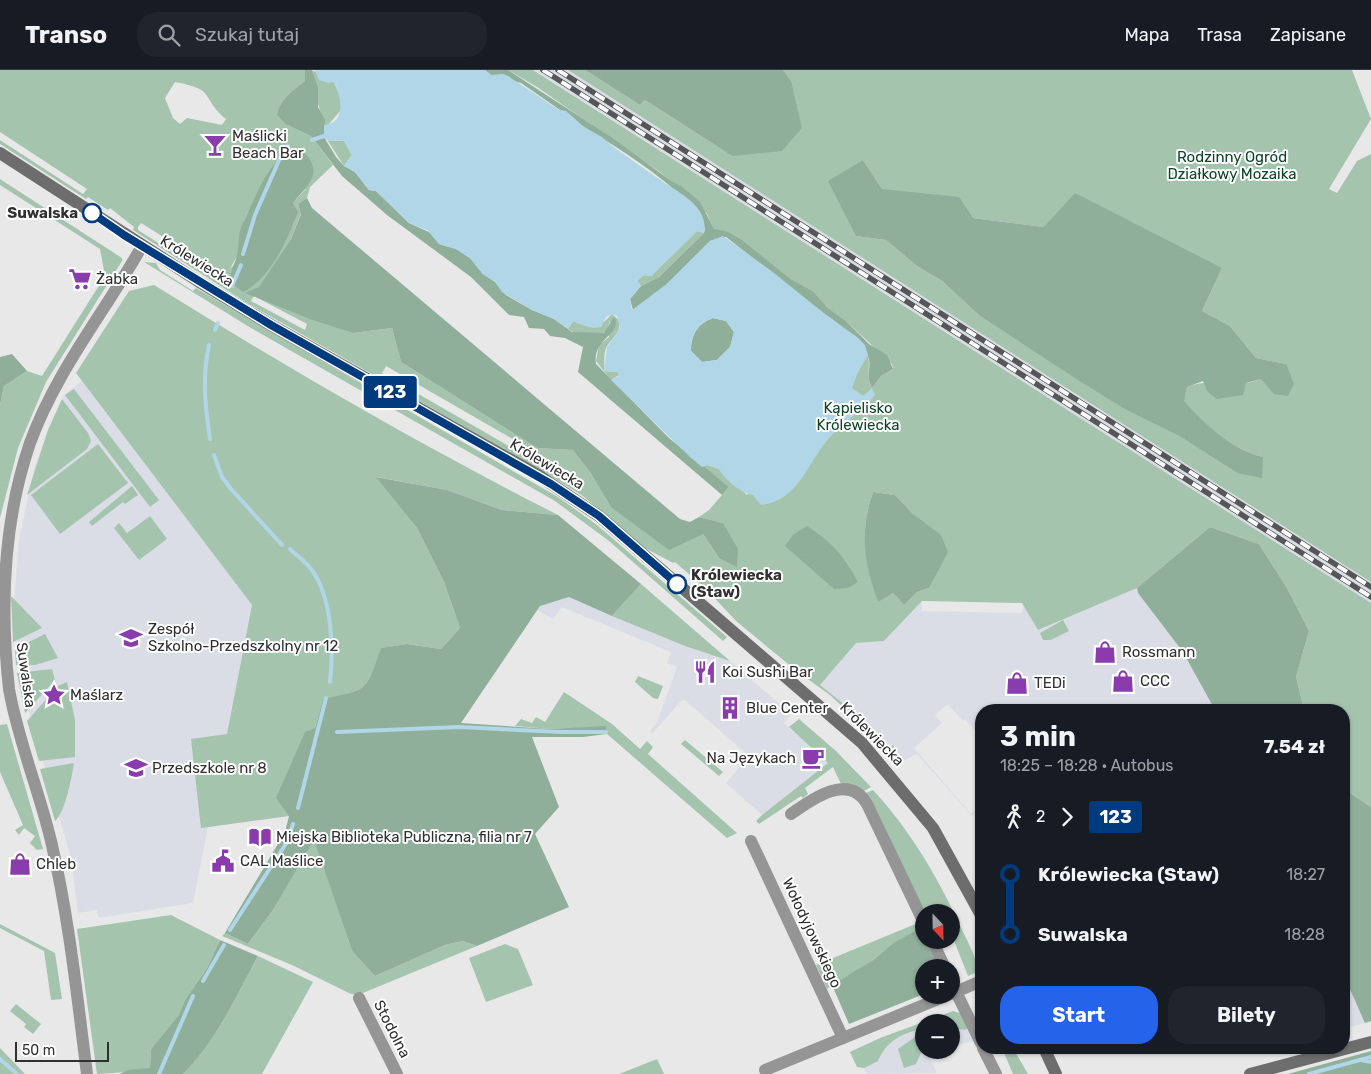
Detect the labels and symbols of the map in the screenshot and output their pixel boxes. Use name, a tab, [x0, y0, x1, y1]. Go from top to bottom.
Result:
place label: Maślicki Beach Bar	[232, 127, 304, 162]
bar icon: Maślicki Beach Bar	[202, 132, 228, 158]
park label: Rodzinny Ogród Działkowy Mozaika	[1167, 148, 1297, 183]
marker: Suwalska	[82, 203, 102, 223]
place label: Suwalska	[7, 204, 78, 222]
street label: Królewiecka	[157, 231, 237, 291]
supermarket icon: Żabka	[67, 266, 93, 292]
place label: Żabka	[96, 270, 138, 288]
line badge: 123	[361, 376, 419, 408]
park label: Kąpielisko Królewiecka	[816, 399, 900, 434]
street label: Królewiecka	[507, 435, 587, 493]
place label: Królewiecka (Staw)	[691, 566, 782, 601]
marker: Królewiecka (Staw)	[667, 574, 687, 594]
place label: Zespół Szkolno-Przedszkolny nr 12	[148, 620, 339, 655]
school or university icon: Zespół Szkolno-Przedszkolny nr 12	[118, 625, 144, 651]
shop icon: Rossmann	[1092, 639, 1118, 665]
street label: Suwalska	[13, 641, 39, 709]
place label: Rossmann	[1122, 643, 1195, 661]
restaurant icon: Koi Sushi Bar	[692, 659, 718, 685]
place label: Koi Sushi Bar	[722, 663, 813, 681]
shop icon: CCC	[1110, 668, 1136, 694]
shop icon: TEDi	[1004, 670, 1030, 696]
place label: CCC	[1140, 672, 1170, 690]
place label: TEDi	[1034, 674, 1066, 692]
place icon: Maślarz	[41, 682, 67, 708]
place label: Maślarz	[70, 686, 123, 704]
building icon: Blue Center	[717, 695, 743, 721]
street label: Królewiecka	[836, 698, 908, 770]
place label: Blue Center	[746, 699, 828, 717]
cafe icon: Na Językach	[800, 745, 826, 771]
place label: Na Językach	[707, 749, 796, 767]
school or university icon: Przedszkole nr 8	[123, 755, 149, 781]
place label: Przedszkole nr 8	[152, 759, 267, 777]
library icon: Miejska Biblioteka Publiczna, filia nr 7	[247, 824, 273, 850]
place label: Miejska Biblioteka Publiczna, filia nr 7	[276, 828, 532, 846]
public building icon: CAL Maślice	[210, 848, 236, 874]
shop icon: Chleb	[7, 851, 33, 877]
place label: CAL Maślice	[240, 852, 323, 870]
place label: Chleb	[36, 855, 76, 873]
street label: Wołodyjowskiego	[779, 875, 845, 991]
north arrow	[915, 904, 960, 949]
street label: Stodolna	[370, 997, 414, 1061]
scale bar	[15, 1039, 109, 1062]

